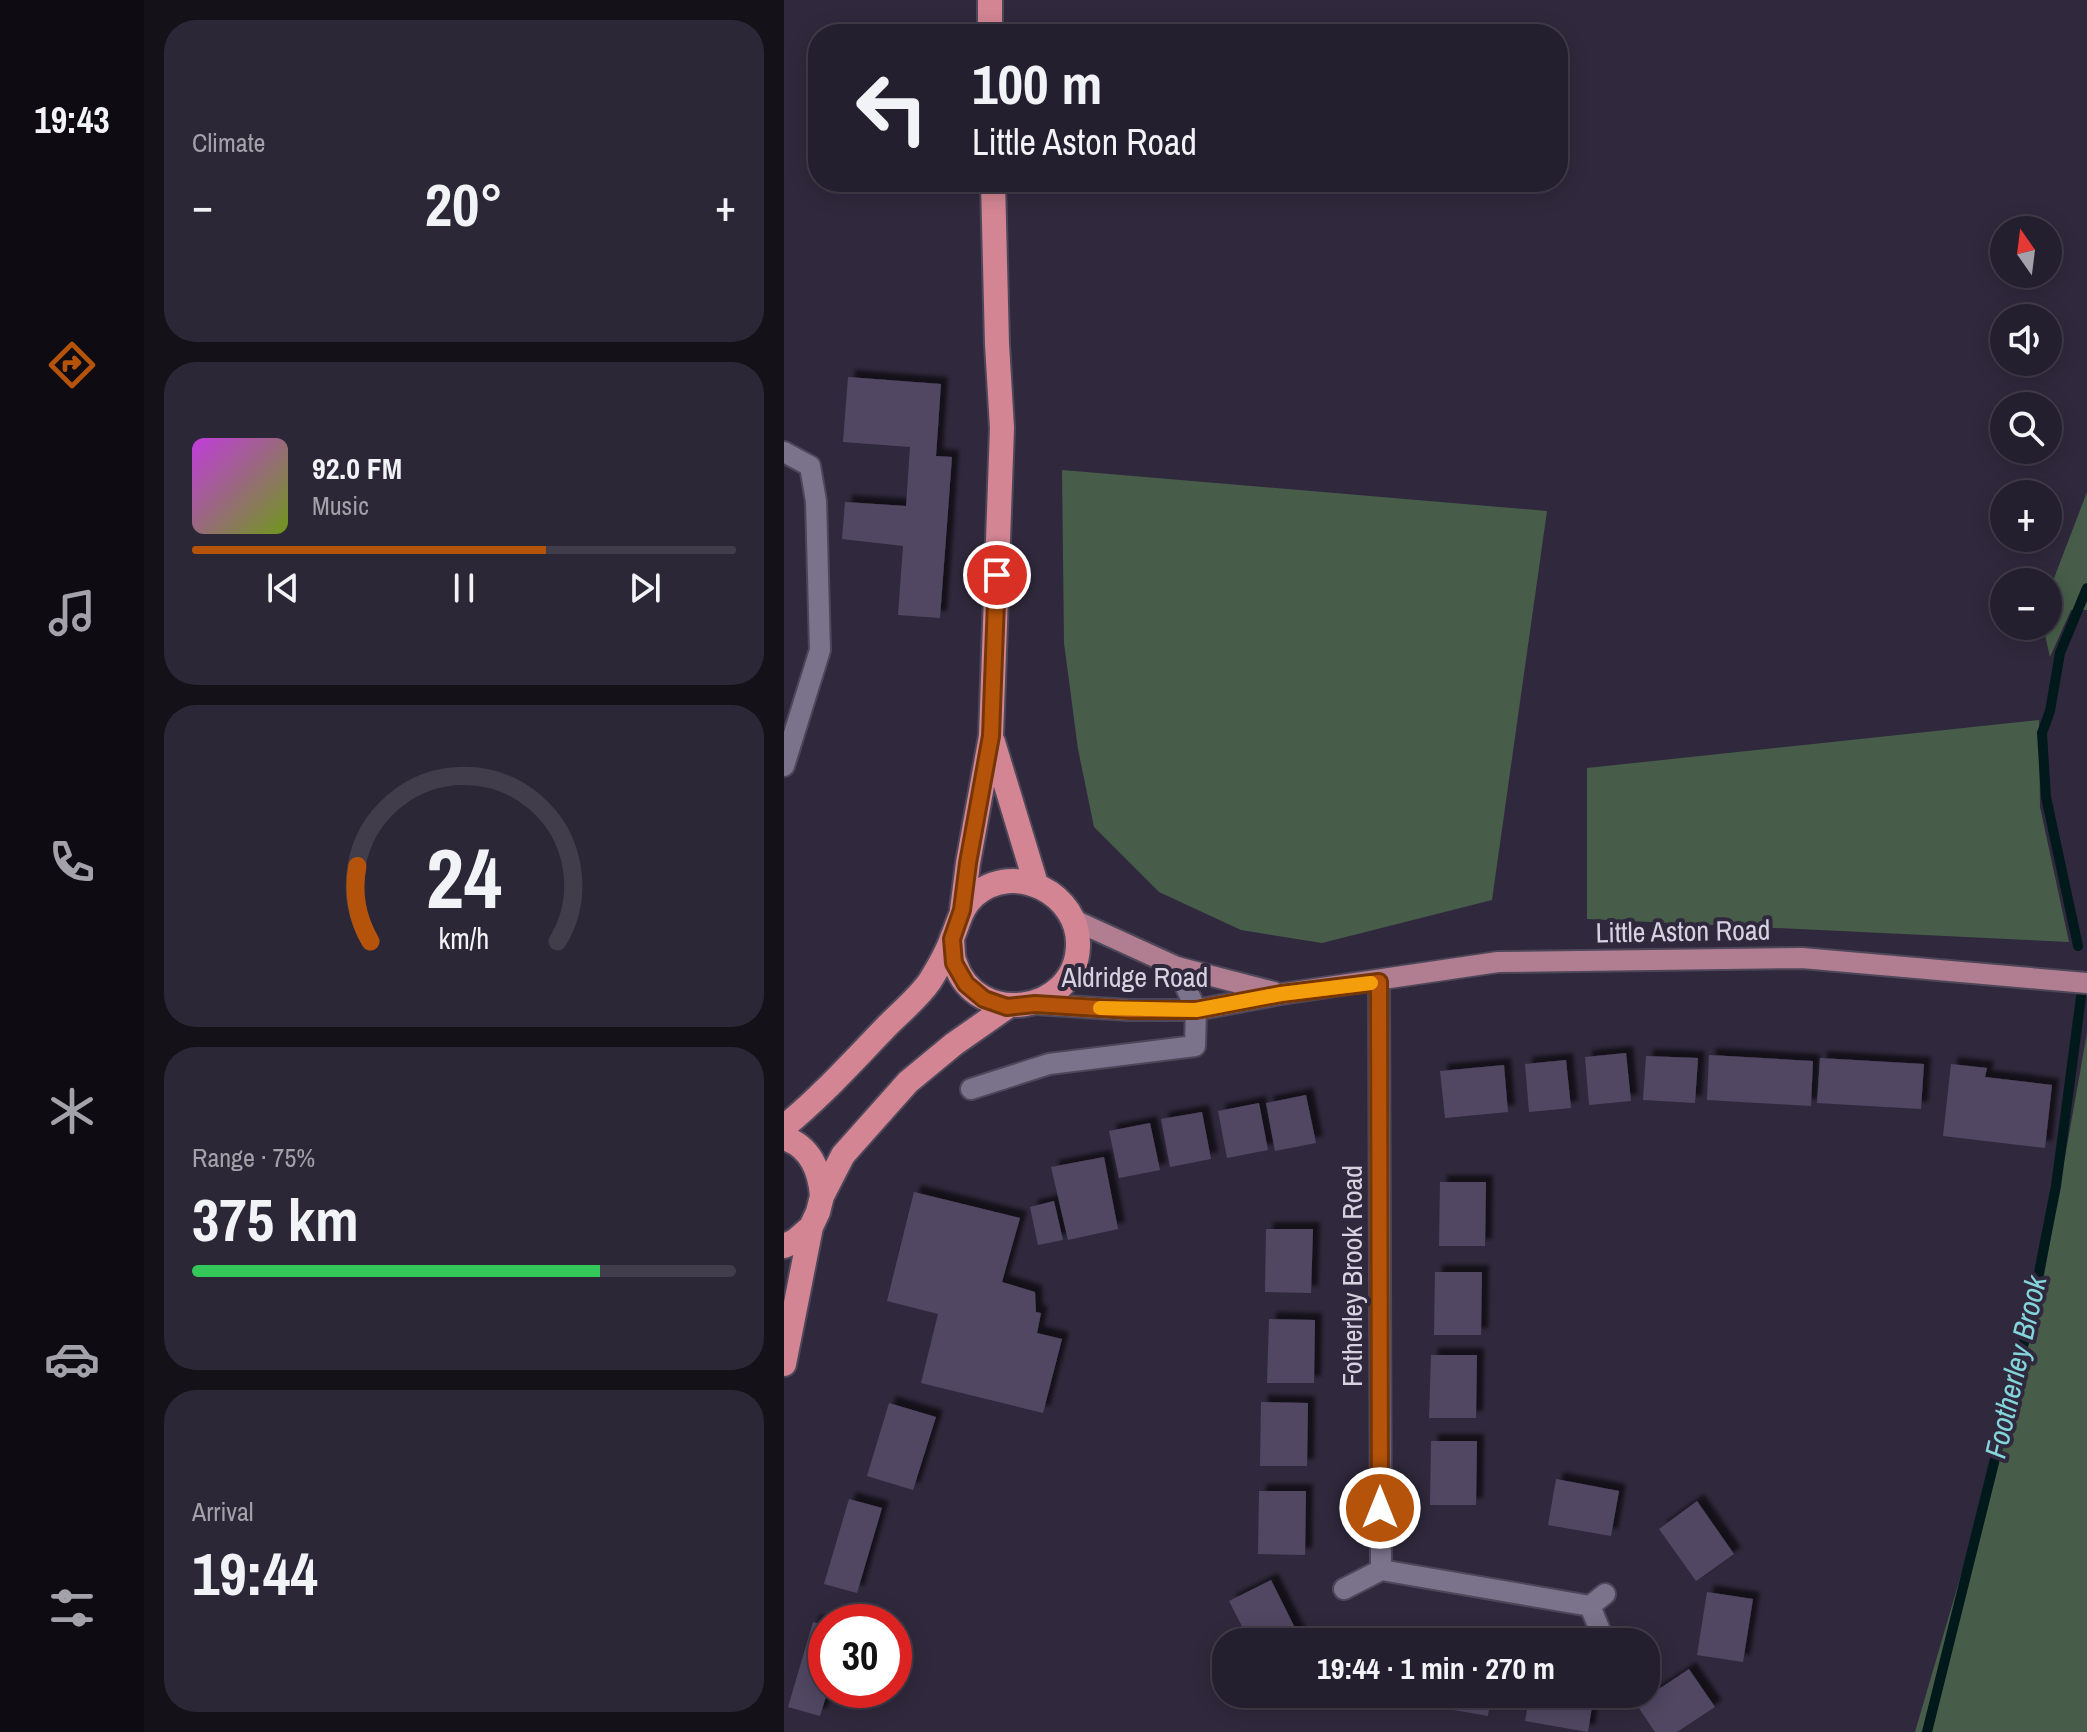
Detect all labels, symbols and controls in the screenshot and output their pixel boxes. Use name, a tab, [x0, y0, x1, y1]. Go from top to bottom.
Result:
text: 100 m	[972, 46, 1102, 121]
icon: left	[840, 56, 944, 160]
text: 19:43	[34, 96, 110, 144]
text: Little Aston Road	[972, 118, 1197, 166]
text: Climate	[192, 125, 265, 160]
text: 20°	[425, 164, 503, 245]
text: −	[192, 175, 213, 235]
text: +	[715, 175, 736, 235]
north arrow	[1990, 216, 2062, 288]
map controls	[1990, 216, 2062, 640]
button: sound	[1990, 304, 2062, 376]
icon: directions	[44, 337, 100, 393]
button: search	[1990, 392, 2062, 464]
text: 92.0 FM	[312, 448, 402, 488]
button: +	[1990, 480, 2062, 552]
text: Music	[312, 488, 369, 523]
pin	[963, 541, 1031, 609]
icon: arrive	[975, 553, 1019, 597]
icon: previous	[261, 566, 305, 610]
icon: pause	[442, 566, 486, 610]
icon: next	[623, 566, 667, 610]
button: −	[1990, 568, 2062, 640]
icon: music	[44, 585, 100, 641]
text: 24	[426, 822, 502, 934]
icon: phone	[44, 834, 100, 890]
street label: Little Aston Road	[1595, 910, 1771, 952]
text: km/h	[439, 919, 489, 958]
street label: Aldridge Road	[1061, 958, 1208, 996]
icon: climate	[44, 1083, 100, 1139]
text: Range · 75%	[192, 1140, 315, 1175]
street label: Fotherley Brook Road	[1333, 1165, 1371, 1387]
text: 375 km	[192, 1179, 359, 1260]
water label: Footherley Brook	[1975, 1270, 2056, 1462]
icon: car	[44, 1331, 100, 1387]
position arrow	[1338, 1466, 1422, 1550]
text: Arrival	[192, 1494, 254, 1529]
text: 19:44	[192, 1533, 318, 1614]
icon: filters	[44, 1580, 100, 1636]
speed limit sign: 30	[808, 1604, 912, 1708]
text: 19:44 · 1 min · 270 m	[1317, 1648, 1555, 1688]

